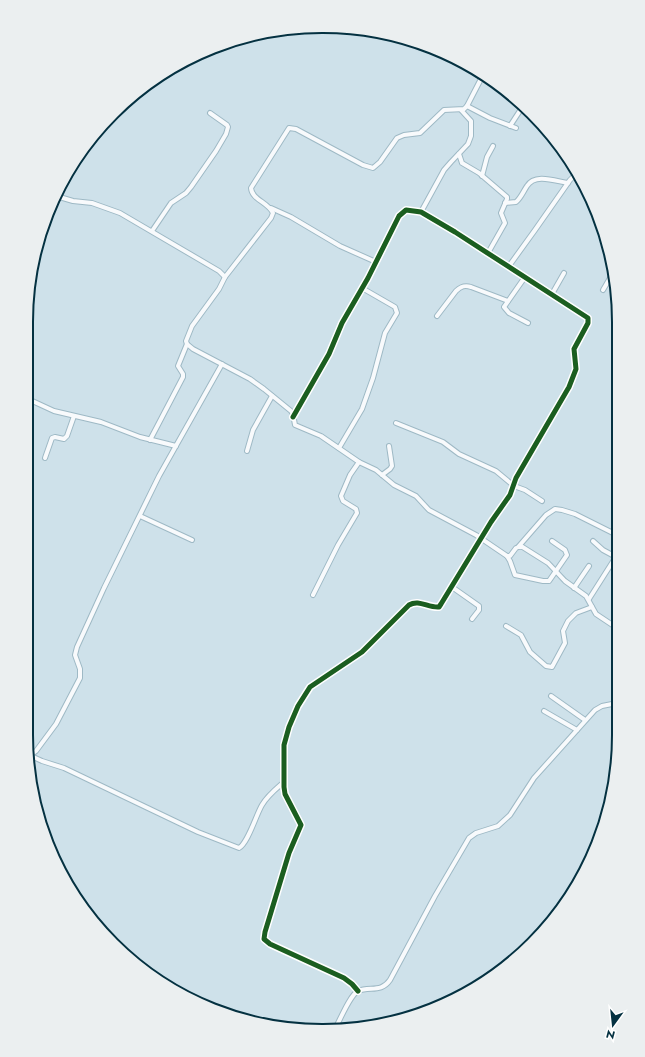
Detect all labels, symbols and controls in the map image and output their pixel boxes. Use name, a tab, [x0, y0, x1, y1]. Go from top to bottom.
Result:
north arrow	[593, 1005, 633, 1045]
text: N	[604, 1026, 617, 1044]

